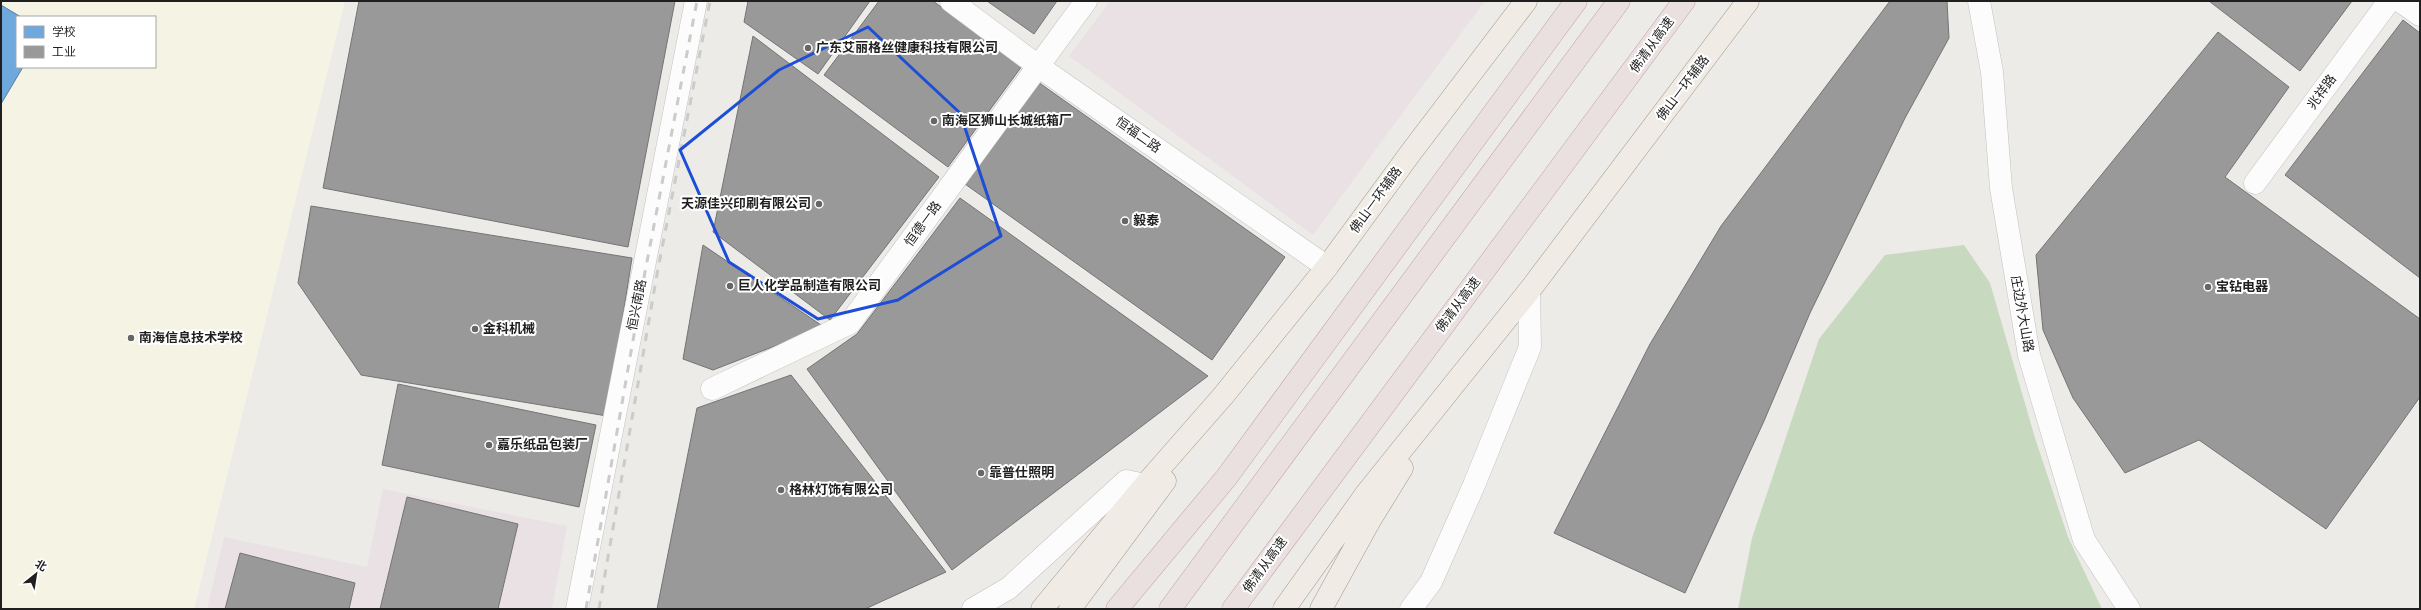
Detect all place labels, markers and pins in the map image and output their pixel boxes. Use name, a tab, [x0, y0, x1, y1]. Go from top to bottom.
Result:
place label: 广东艾丽格丝健康科技有限公司	[816, 39, 998, 57]
marker: 广东艾丽格丝健康科技有限公司	[803, 43, 813, 53]
place label: 南海区狮山长城纸箱厂	[942, 112, 1072, 130]
marker: 南海区狮山长城纸箱厂	[929, 116, 939, 126]
place label: 天源佳兴印刷有限公司	[681, 195, 811, 213]
marker: 天源佳兴印刷有限公司	[814, 199, 824, 209]
place label: 毅泰	[1133, 212, 1160, 230]
marker: 毅泰	[1120, 216, 1130, 226]
place label: 巨人化学品制造有限公司	[738, 277, 881, 295]
place label: 宝钻电器	[2216, 278, 2269, 296]
marker: 巨人化学品制造有限公司	[725, 281, 735, 291]
marker: 宝钻电器	[2203, 282, 2213, 292]
place label: 金科机械	[483, 320, 535, 338]
marker: 金科机械	[470, 324, 480, 334]
place label: 南海信息技术学校	[139, 329, 243, 347]
marker: 南海信息技术学校	[126, 333, 136, 343]
place label: 嘉乐纸品包装厂	[497, 436, 588, 454]
marker: 嘉乐纸品包装厂	[484, 440, 494, 450]
place label: 靠普仕照明	[989, 464, 1054, 482]
marker: 靠普仕照明	[976, 468, 986, 478]
place label: 格林灯饰有限公司	[789, 481, 893, 499]
marker: 格林灯饰有限公司	[776, 485, 786, 495]

